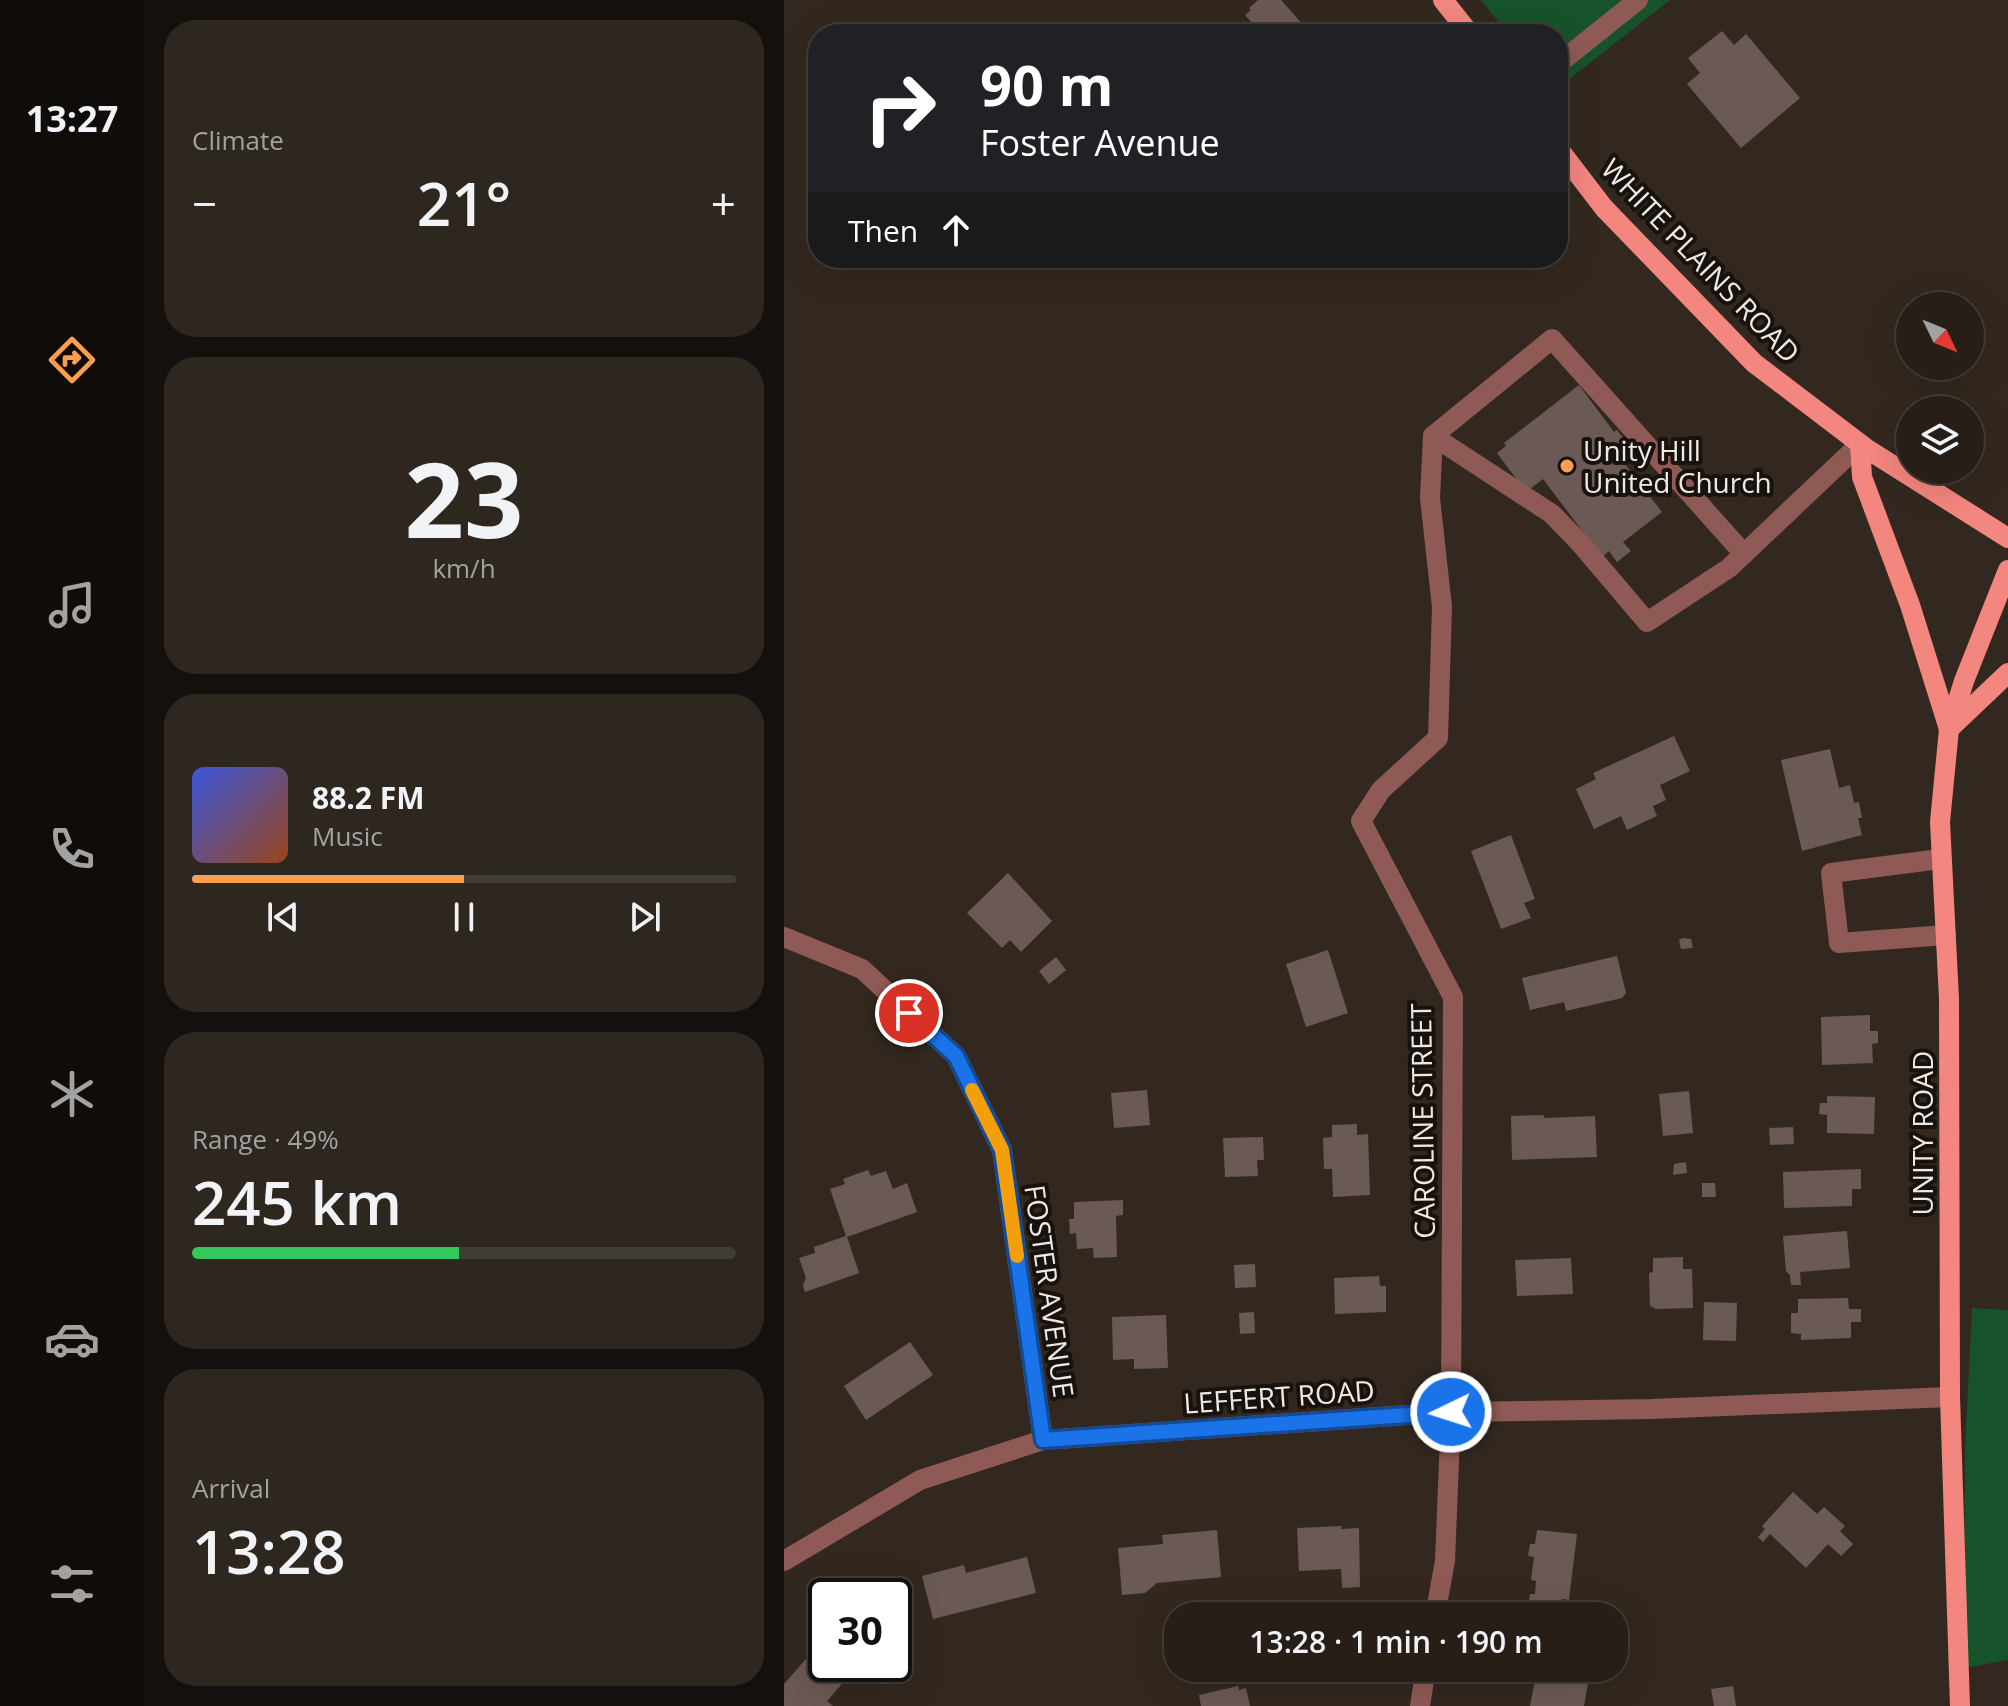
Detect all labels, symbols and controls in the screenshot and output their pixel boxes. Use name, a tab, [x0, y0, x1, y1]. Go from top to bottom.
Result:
text: 90 m	[980, 46, 1114, 122]
icon: right	[848, 56, 952, 160]
text: 13:27	[26, 94, 118, 143]
text: Foster Avenue	[980, 118, 1220, 167]
text: Climate	[192, 122, 284, 158]
street label: WHITE PLAINS ROAD	[1593, 150, 1809, 370]
text: 21°	[417, 162, 511, 244]
text: −	[192, 173, 217, 233]
text: +	[711, 173, 736, 233]
icon: ahead	[934, 208, 978, 252]
text: Then	[848, 210, 918, 251]
north arrow	[1896, 292, 1984, 380]
map controls	[1896, 292, 1984, 484]
icon: directions	[44, 332, 100, 388]
button: layers	[1896, 396, 1984, 484]
text: 23	[405, 427, 523, 568]
place label: Unity Hill United Church	[1583, 431, 1772, 501]
marker: Unity Hill United Church	[1558, 457, 1576, 475]
text: km/h	[432, 550, 496, 586]
icon: music	[44, 577, 100, 633]
text: 88.2 FM	[312, 777, 425, 818]
text: Music	[312, 818, 383, 854]
icon: phone	[44, 821, 100, 877]
icon: previous	[261, 895, 305, 939]
icon: pause	[442, 895, 486, 939]
icon: next	[623, 895, 667, 939]
pin	[875, 979, 943, 1047]
icon: arrive	[887, 991, 931, 1035]
street label: CAROLINE STREET	[1401, 1002, 1443, 1239]
street label: UNITY ROAD	[1903, 1051, 1941, 1215]
icon: climate	[44, 1066, 100, 1122]
text: Range · 49%	[192, 1121, 339, 1157]
text: 245 km	[192, 1161, 402, 1243]
street label: FOSTER AVENUE	[1016, 1182, 1084, 1400]
icon: car	[44, 1311, 100, 1367]
street label: LEFFERT ROAD	[1182, 1370, 1376, 1422]
position arrow	[1409, 1370, 1493, 1454]
text: Arrival	[192, 1470, 270, 1506]
text: 13:28	[192, 1510, 346, 1592]
icon: filters	[44, 1556, 100, 1612]
speed limit sign: 30	[808, 1578, 912, 1682]
text: 13:28 · 1 min · 190 m	[1249, 1621, 1543, 1662]

